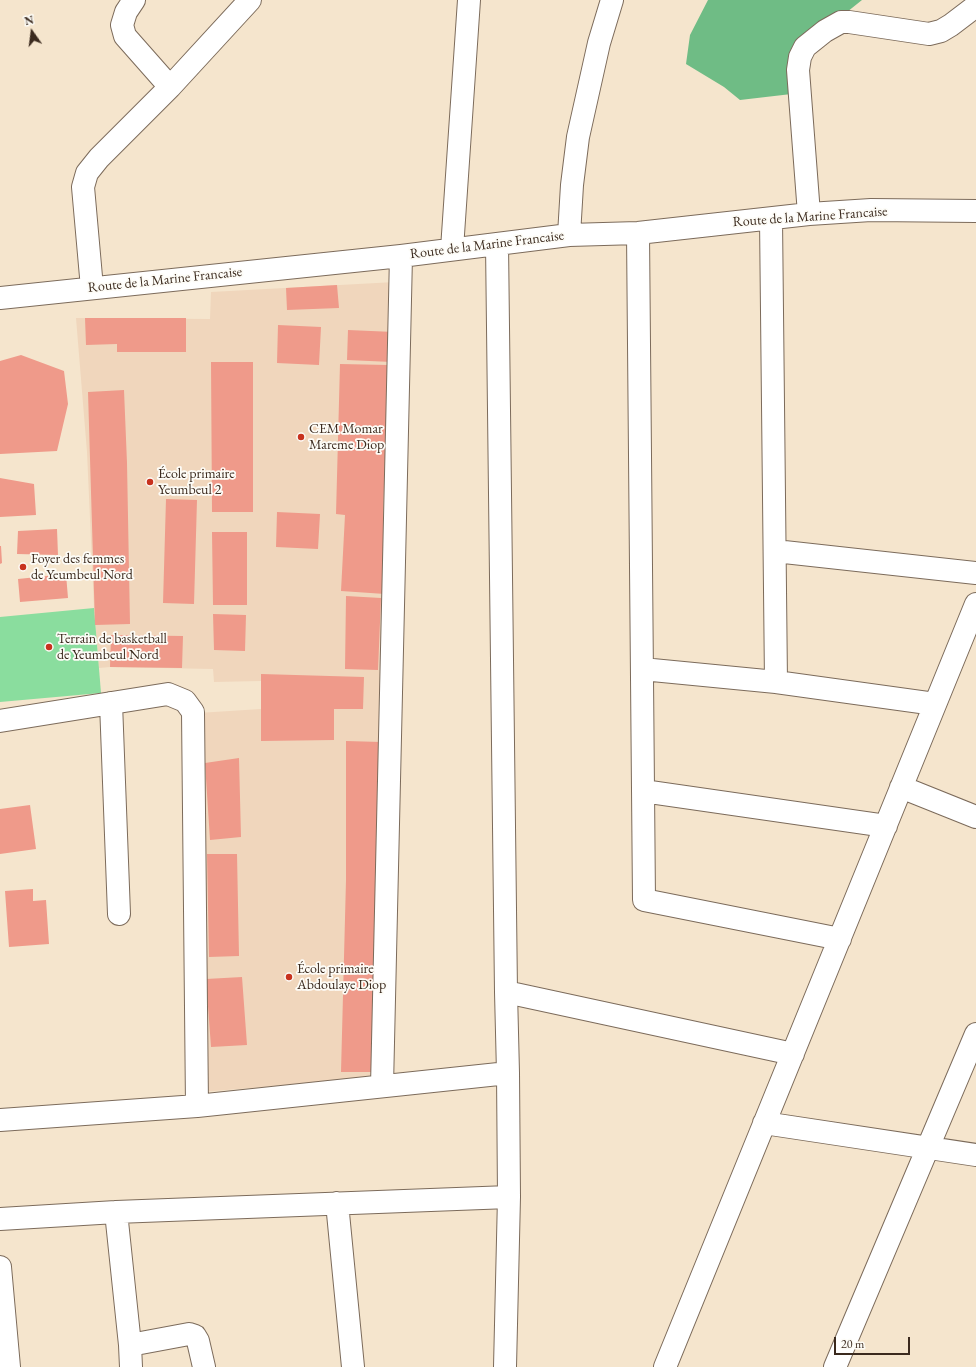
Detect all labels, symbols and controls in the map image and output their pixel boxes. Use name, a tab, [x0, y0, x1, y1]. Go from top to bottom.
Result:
north arrow	[12, 12, 52, 52]
text: N	[23, 12, 35, 28]
street label: Route de la Marine Francaise	[732, 203, 888, 231]
street label: Route de la Marine Francaise	[409, 227, 565, 263]
street label: Route de la Marine Francaise	[87, 264, 243, 296]
place label: CEM Momar Mareme Diop	[309, 421, 384, 454]
marker: CEM Momar Mareme Diop	[296, 432, 306, 442]
place label: École primaire Yeumbeul 2	[158, 466, 235, 498]
marker: École primaire Yeumbeul 2	[145, 477, 155, 487]
place label: Foyer des femmes de Yeumbeul Nord	[31, 551, 133, 584]
marker: Foyer des femmes de Yeumbeul Nord	[18, 562, 28, 572]
place label: Terrain de basketball de Yeumbeul Nord	[57, 631, 167, 664]
marker: Terrain de basketball de Yeumbeul Nord	[44, 642, 54, 652]
place label: École primaire Abdoulaye Diop	[297, 961, 386, 994]
marker: École primaire Abdoulaye Diop	[284, 972, 294, 982]
scale bar	[836, 1329, 912, 1355]
text: 20 m	[841, 1336, 864, 1352]

